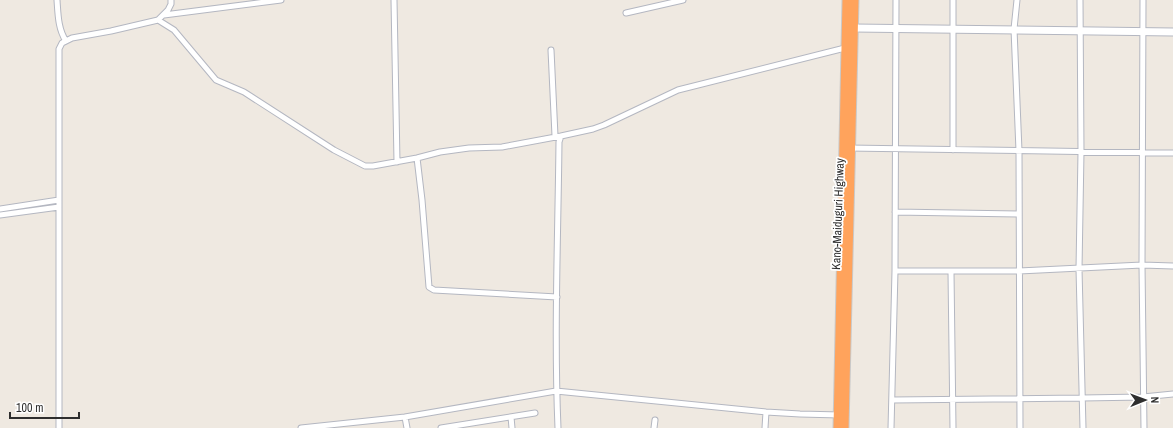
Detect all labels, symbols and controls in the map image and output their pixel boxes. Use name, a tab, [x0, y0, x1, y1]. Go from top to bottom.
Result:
street label: Kano-Maiduguri Highway	[828, 158, 848, 270]
north arrow	[1125, 380, 1165, 420]
scale bar	[10, 394, 79, 420]
text: N	[1148, 396, 1162, 403]
text: 100 m	[16, 400, 43, 416]

